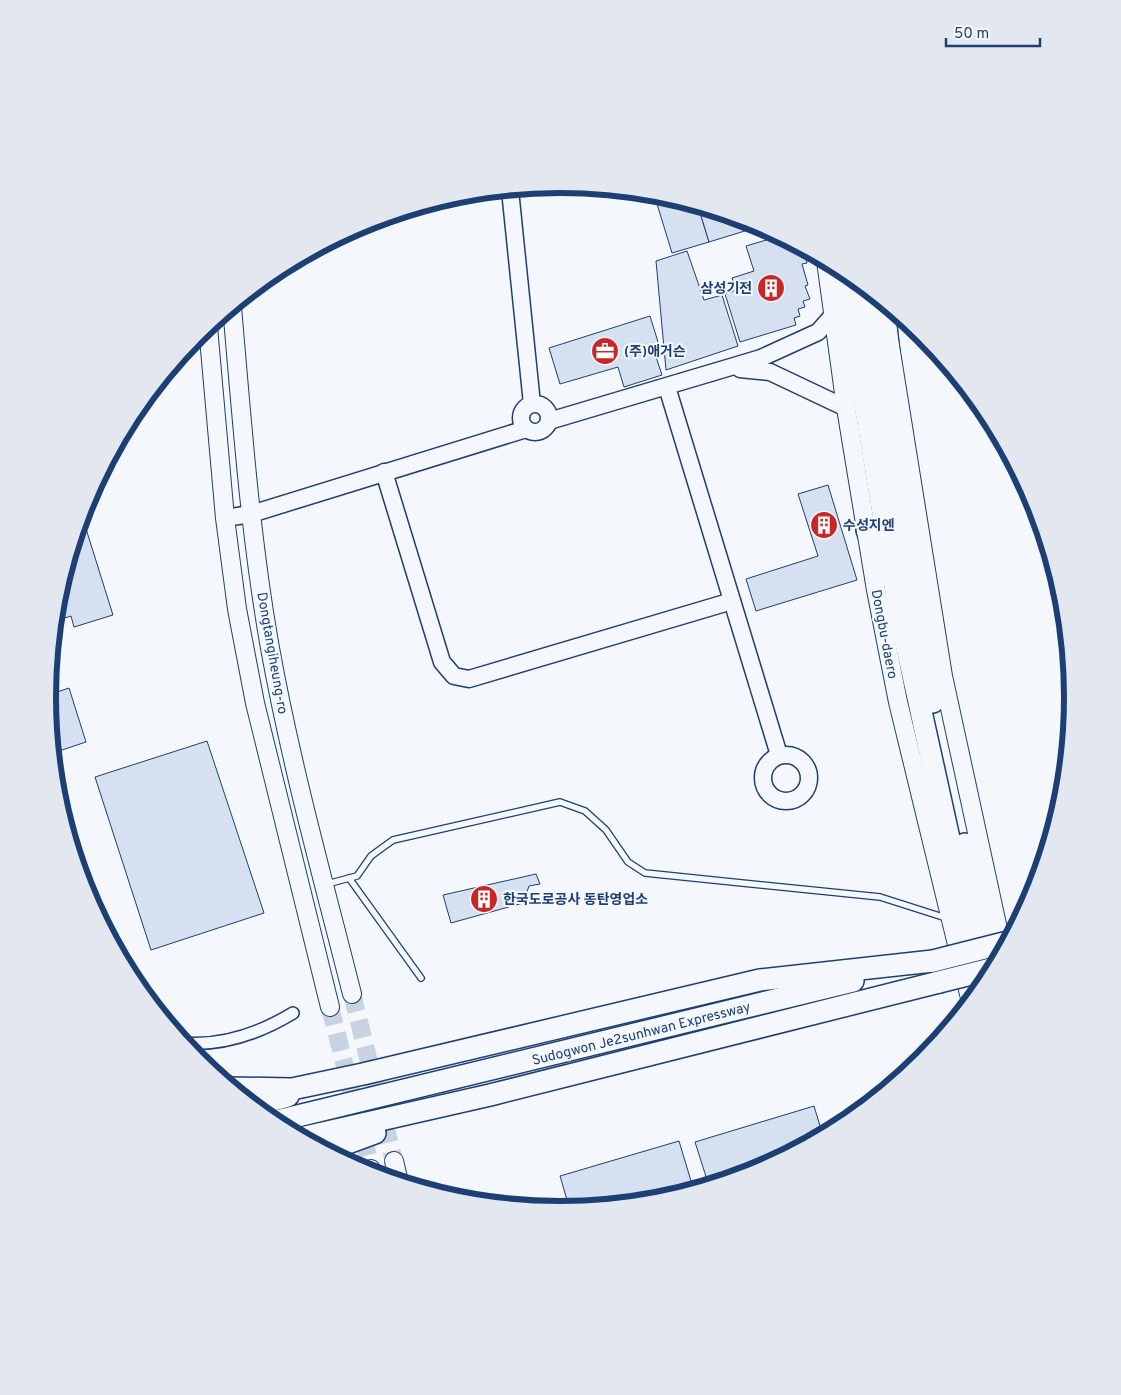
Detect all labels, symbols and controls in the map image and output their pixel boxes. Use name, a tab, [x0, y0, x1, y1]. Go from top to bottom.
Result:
scale bar	[946, 15, 1040, 47]
text: 50 m	[954, 25, 989, 44]
building icon: 삼성기전	[756, 273, 786, 303]
place label: 삼성기전	[700, 281, 752, 298]
office icon: (주)애거슨	[590, 336, 620, 366]
place label: (주)애거슨	[624, 344, 686, 361]
building icon: 수성지엔	[809, 510, 839, 540]
place label: 수성지엔	[843, 518, 895, 535]
street label: Dongbu-daero	[867, 588, 901, 681]
street label: Dongtangiheung-ro	[252, 591, 291, 716]
building icon: 한국도로공사 동탄영업소	[469, 884, 499, 914]
place label: 한국도로공사 동탄영업소	[503, 891, 648, 909]
street label: Sudogwon Je2sunhwan Expressway	[530, 999, 752, 1070]

